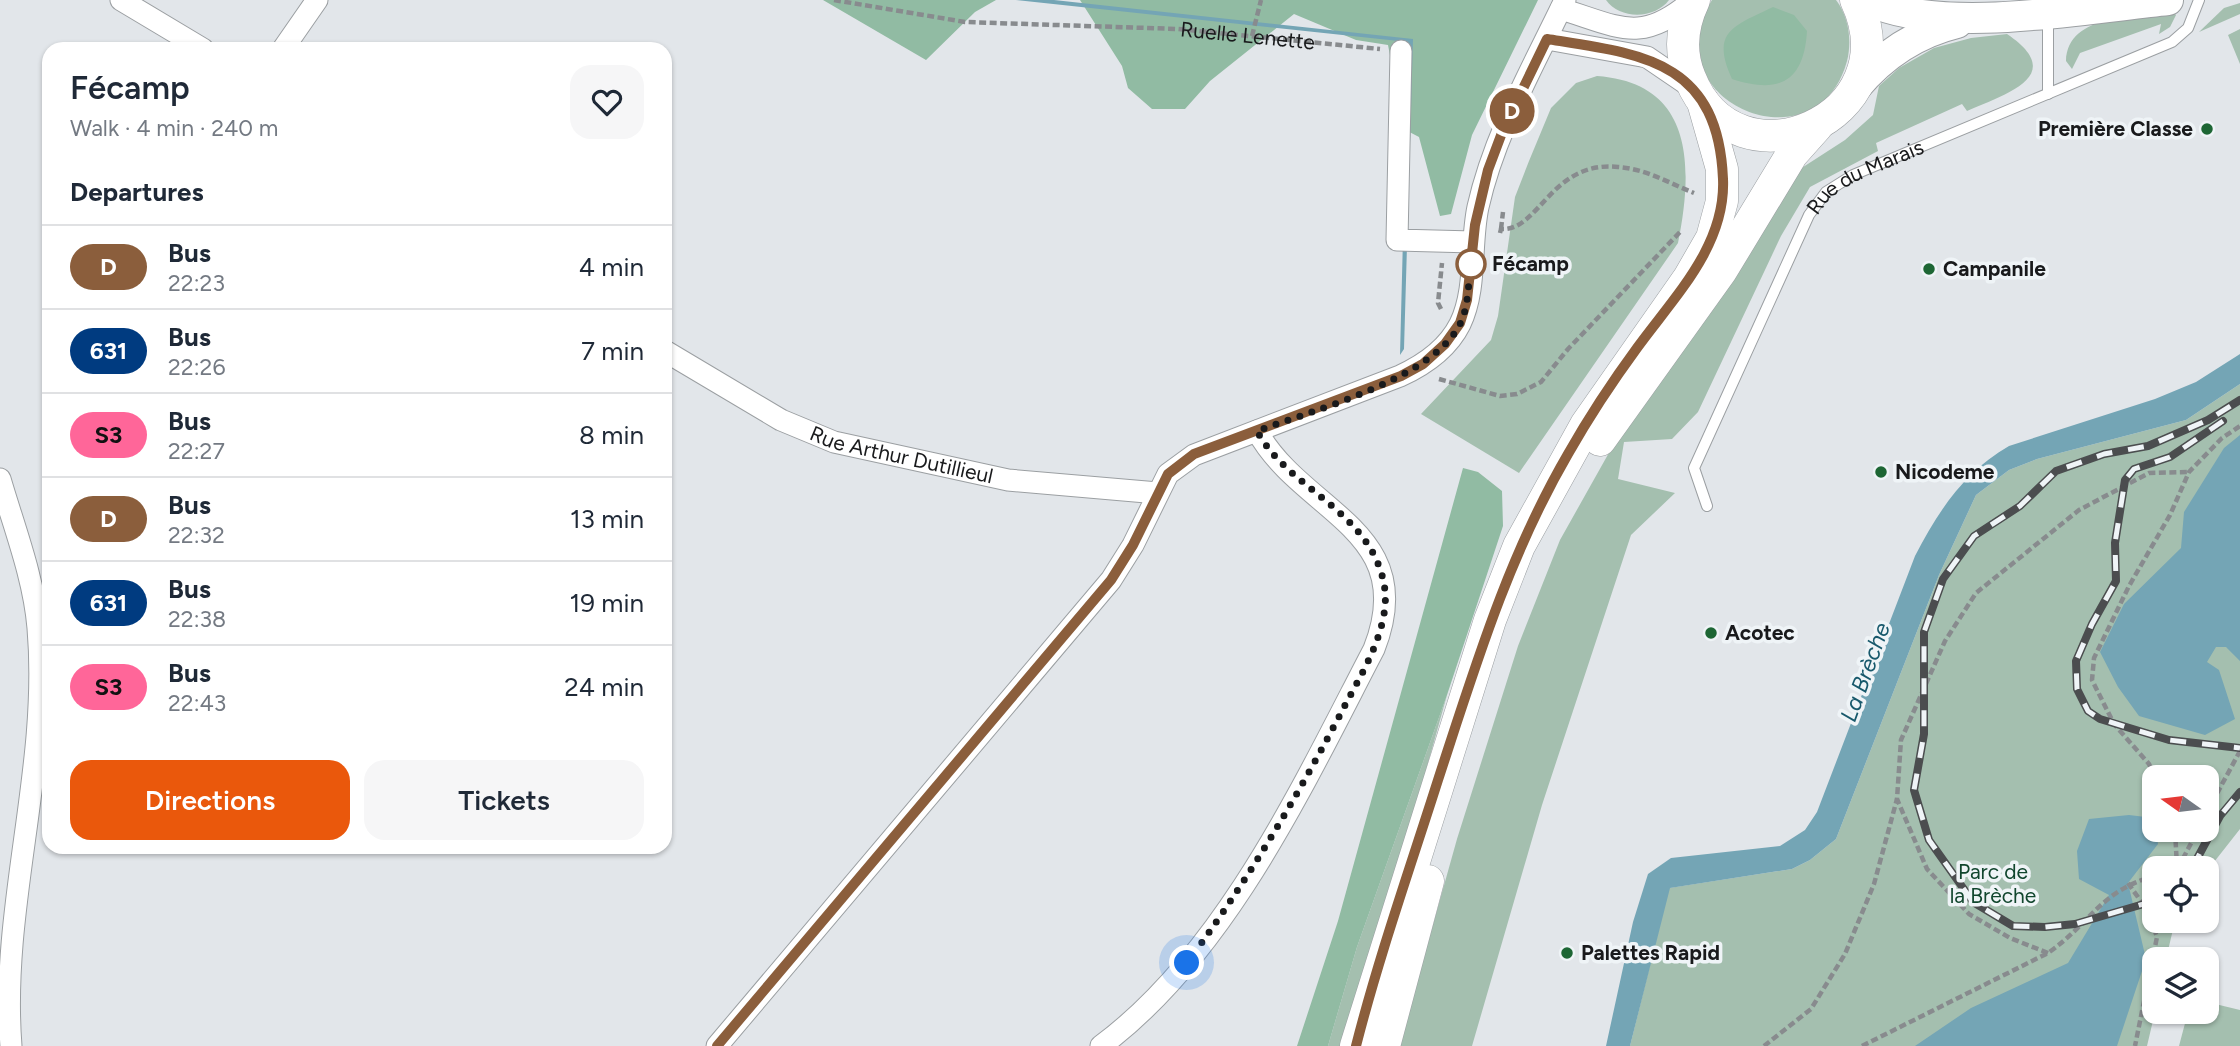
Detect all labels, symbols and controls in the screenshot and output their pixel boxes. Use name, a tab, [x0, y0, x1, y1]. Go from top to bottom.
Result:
street label: Ruelle Lenette	[1179, 16, 1316, 55]
button: heart	[570, 65, 644, 139]
text: Fécamp	[70, 68, 190, 107]
line badge: D	[1489, 88, 1535, 134]
text: D	[1504, 96, 1520, 125]
text: Walk · 4 min · 240 m	[70, 114, 278, 142]
place label: Première Classe	[2038, 116, 2193, 141]
marker: Première Classe	[2199, 121, 2215, 137]
street label: Rue du Marais	[1801, 134, 1927, 219]
text: Departures	[70, 176, 204, 208]
text: Bus	[168, 237, 211, 269]
marker: Fécamp	[1456, 249, 1486, 279]
text: 4 min	[579, 251, 644, 283]
place label: Fécamp	[1492, 251, 1569, 276]
text: D	[100, 252, 117, 281]
place label: Campanile	[1943, 256, 2046, 281]
marker: Campanile	[1921, 261, 1937, 277]
text: 22:23	[168, 269, 225, 297]
text: Bus	[168, 321, 211, 353]
text: 7 min	[581, 335, 644, 367]
text: 631	[90, 336, 127, 365]
text: 22:26	[168, 353, 225, 381]
text: Bus	[168, 405, 211, 437]
text: 8 min	[579, 419, 644, 451]
text: S3	[95, 420, 122, 449]
street label: Rue Arthur Dutillieul	[806, 420, 995, 488]
text: 22:27	[168, 437, 225, 465]
place label: Nicodeme	[1895, 459, 1995, 484]
marker: Nicodeme	[1873, 464, 1889, 480]
text: Bus	[168, 489, 211, 521]
text: 13 min	[570, 503, 644, 535]
text: D	[100, 504, 117, 533]
text: 22:32	[168, 521, 225, 549]
text: Bus	[168, 573, 211, 605]
text: 19 min	[569, 587, 644, 619]
text: 631	[90, 588, 127, 617]
text: 22:38	[168, 605, 226, 633]
water label: La Brèche	[1834, 618, 1896, 725]
place label: Acotec	[1725, 620, 1795, 645]
marker: Acotec	[1703, 625, 1719, 641]
text: Bus	[168, 657, 211, 689]
text: 24 min	[564, 671, 644, 703]
text: S3	[95, 672, 122, 701]
text: 22:43	[168, 689, 226, 717]
button: Directions	[70, 760, 350, 840]
button: Tickets	[364, 760, 644, 840]
north arrow	[2142, 765, 2219, 842]
map controls	[2142, 765, 2219, 1024]
button: locate	[2142, 856, 2219, 933]
park label: Parc de la Brèche	[1950, 859, 2036, 908]
place label: Palettes Rapid	[1581, 940, 1720, 965]
your location	[1169, 945, 1204, 980]
marker: Palettes Rapid	[1559, 945, 1575, 961]
button: layers	[2142, 947, 2219, 1024]

